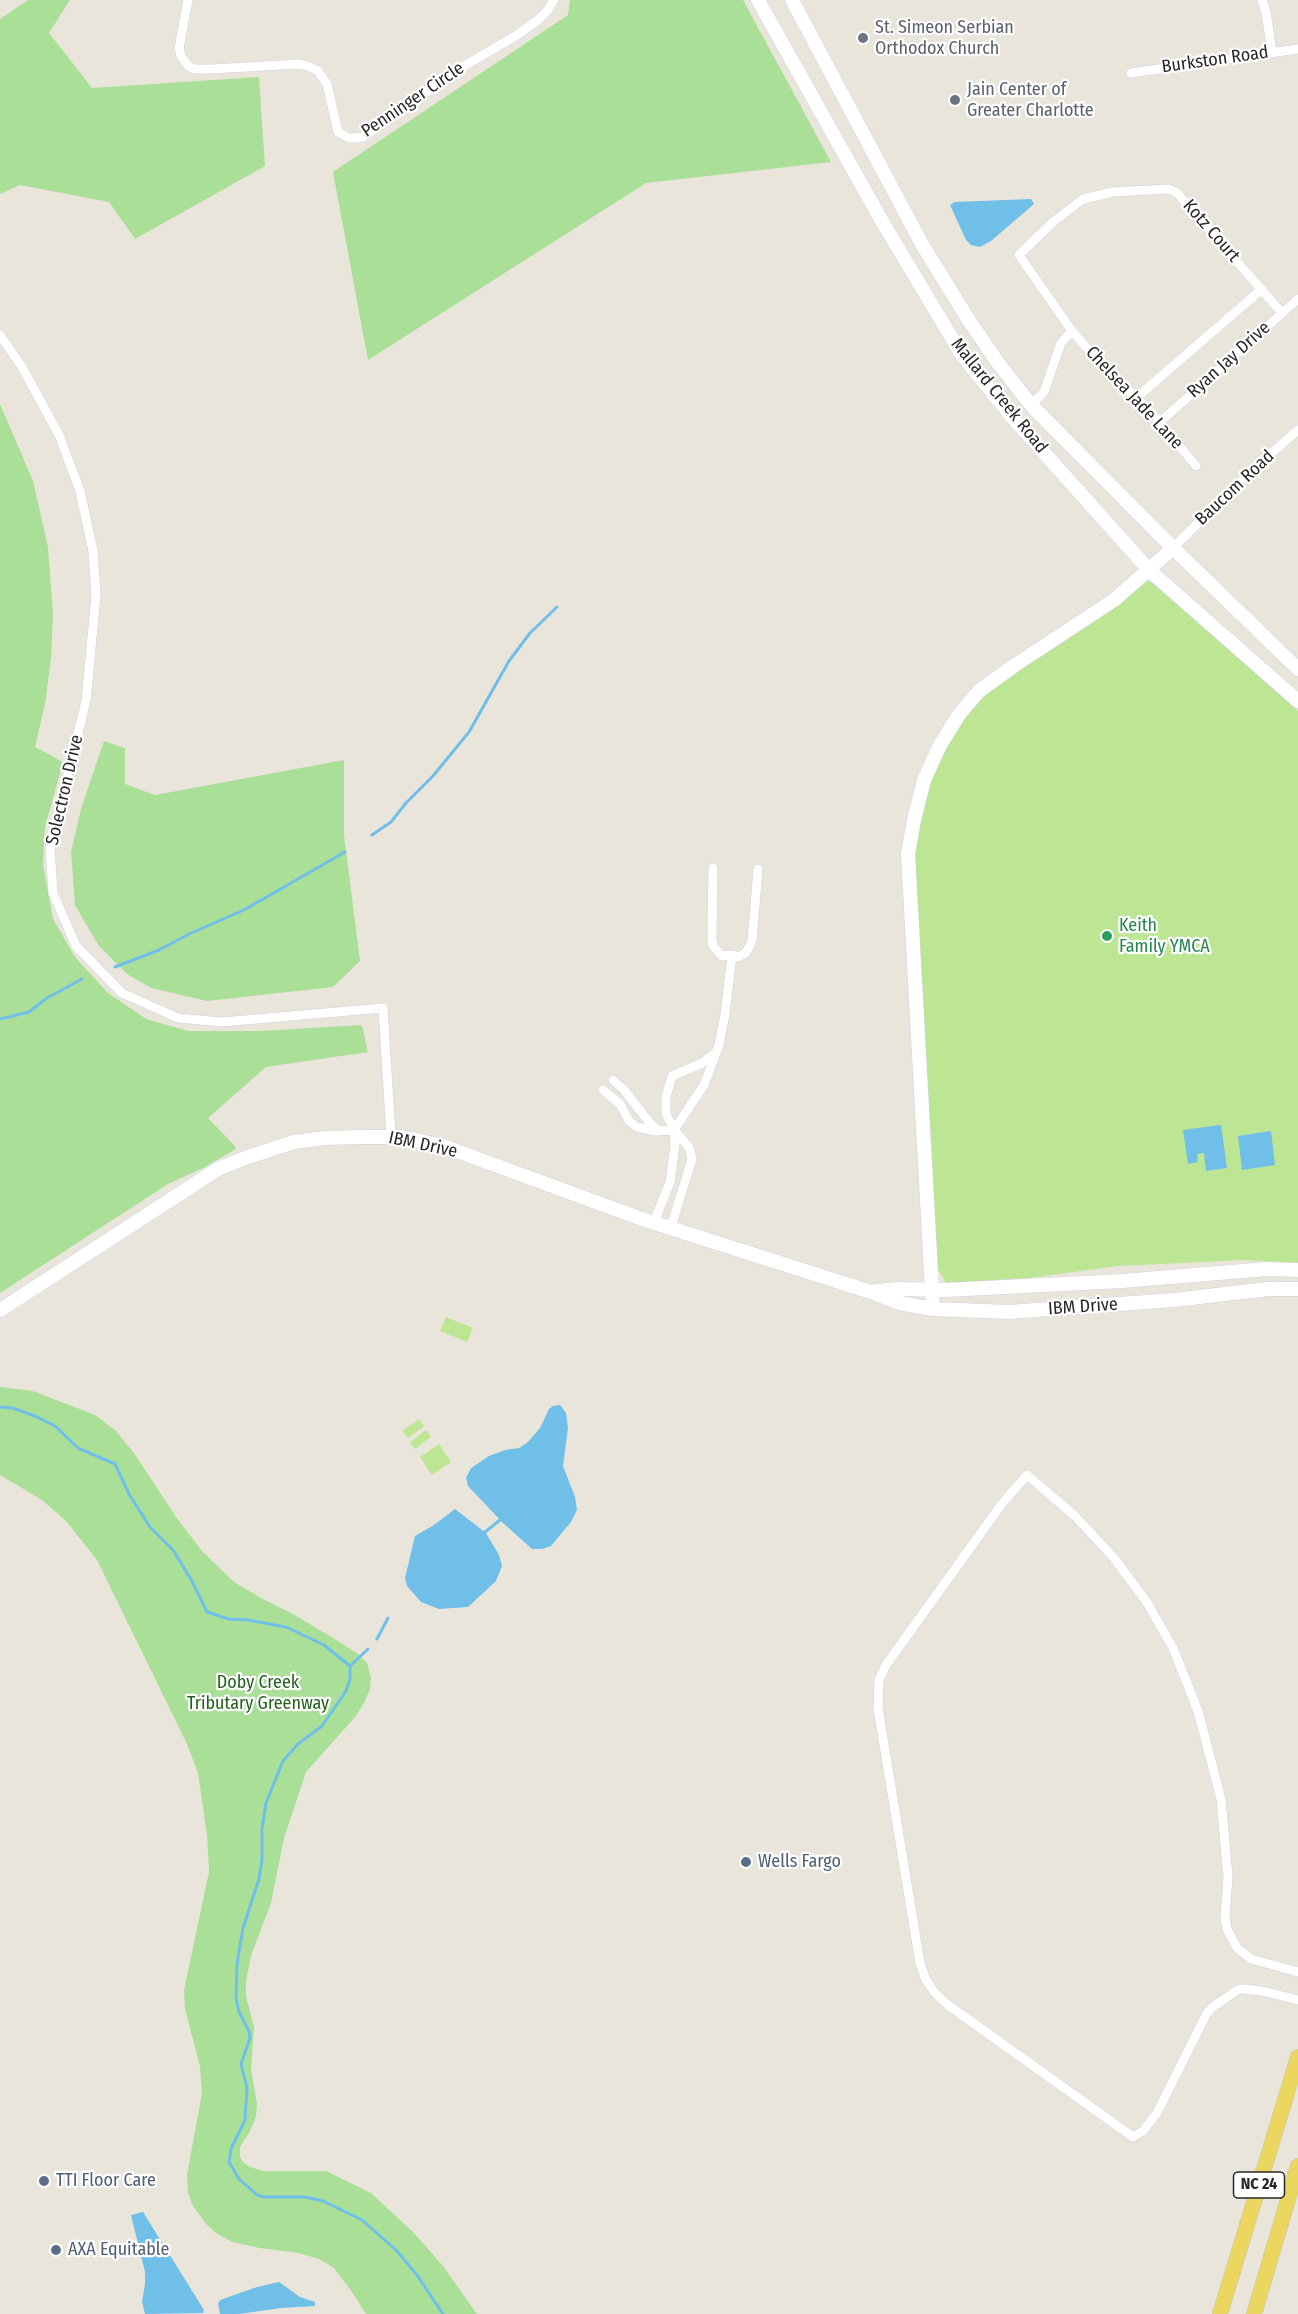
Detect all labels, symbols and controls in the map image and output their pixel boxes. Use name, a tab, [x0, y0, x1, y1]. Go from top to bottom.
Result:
place label: St. Simeon Serbian Orthodox Church	[875, 17, 1014, 60]
marker: St. Simeon Serbian Orthodox Church	[856, 31, 870, 45]
street label: Burkston Road	[1160, 42, 1270, 78]
street label: Penninger Circle	[358, 58, 468, 142]
place label: Jain Center of Greater Charlotte	[967, 79, 1094, 122]
marker: Jain Center of Greater Charlotte	[948, 93, 962, 107]
street label: Kotz Court	[1178, 195, 1244, 267]
street label: Ryan Jay Drive	[1183, 317, 1275, 403]
street label: Mallard Creek Road	[946, 334, 1052, 458]
street label: Chelsea Jade Lane	[1081, 342, 1187, 454]
street label: Baucom Road	[1191, 446, 1279, 530]
street label: Solectron Drive	[42, 733, 88, 847]
place label: Keith Family YMCA	[1119, 915, 1210, 958]
marker: Keith Family YMCA	[1100, 929, 1114, 943]
street label: IBM Drive	[387, 1127, 459, 1163]
street label: IBM Drive	[1047, 1294, 1119, 1320]
park label: Doby Creek Tributary Greenway	[187, 1672, 329, 1714]
place label: Wells Fargo	[758, 1851, 841, 1873]
marker: Wells Fargo	[739, 1855, 753, 1869]
place label: TTI Floor Care	[56, 2170, 156, 2192]
road number: NC 24	[1234, 2172, 1284, 2198]
marker: TTI Floor Care	[37, 2174, 51, 2188]
place label: AXA Equitable	[68, 2239, 169, 2261]
marker: AXA Equitable	[49, 2243, 63, 2257]

